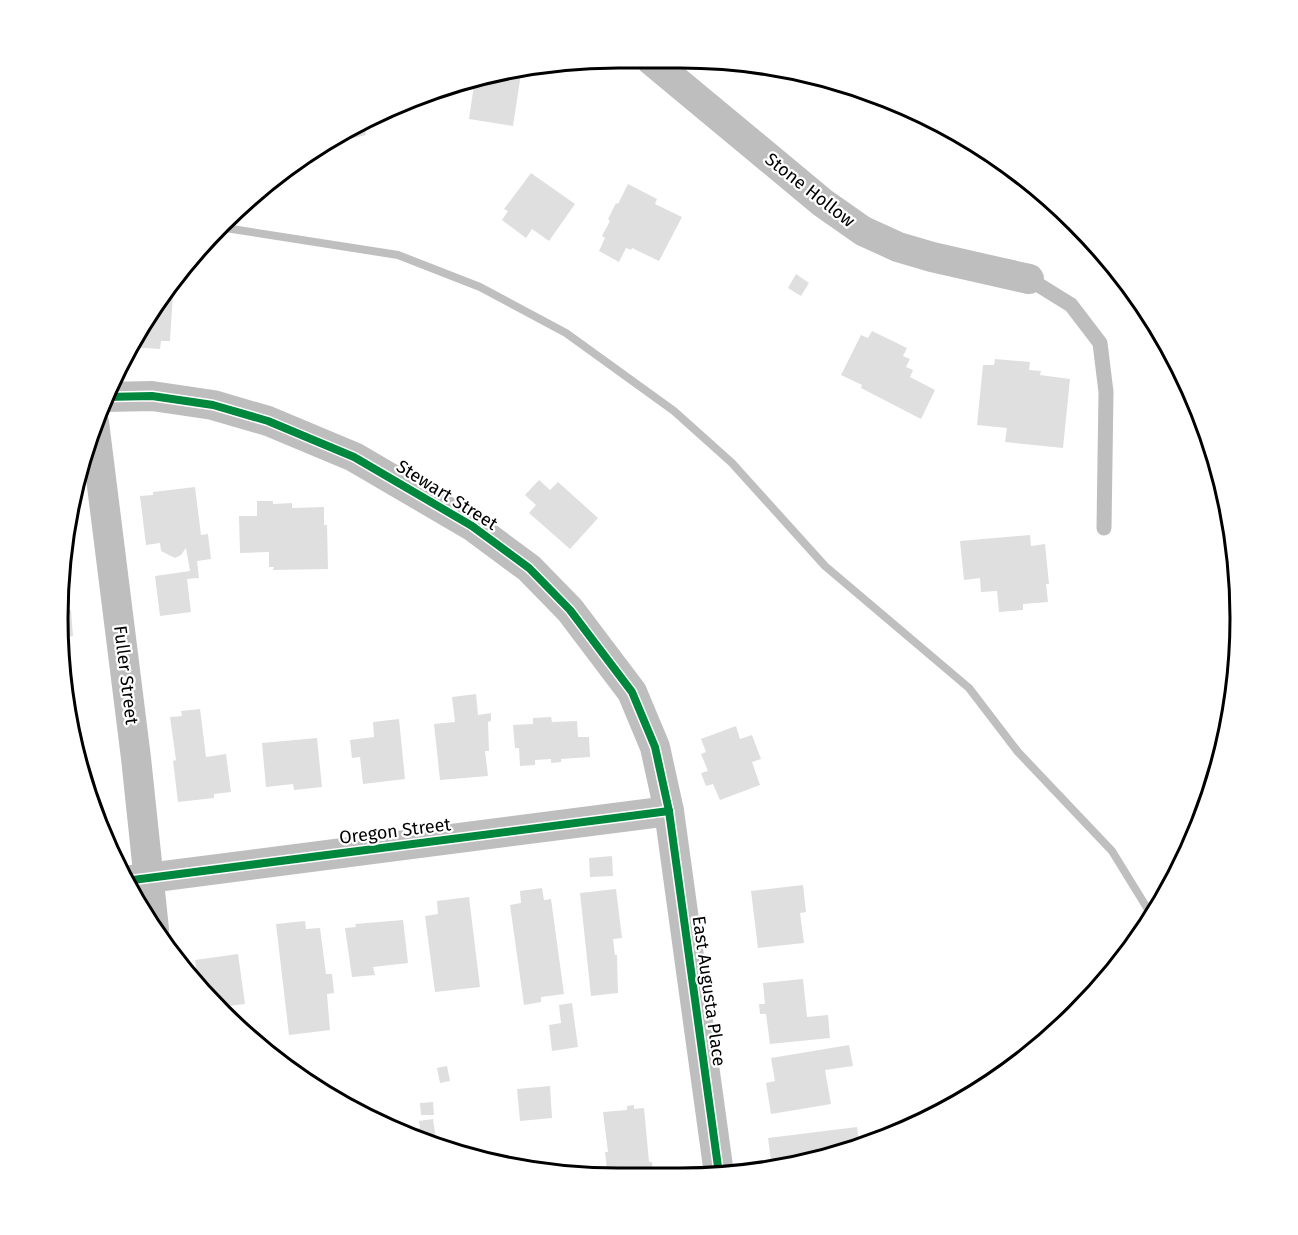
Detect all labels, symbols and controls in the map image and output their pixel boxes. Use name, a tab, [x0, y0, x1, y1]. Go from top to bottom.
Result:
street label: Stone Hollow	[761, 148, 860, 232]
street label: Stewart Street	[392, 455, 502, 535]
street label: Fuller Street	[109, 624, 143, 726]
street label: Oregon Street	[338, 813, 453, 849]
street label: East Augusta Place	[688, 914, 730, 1068]

